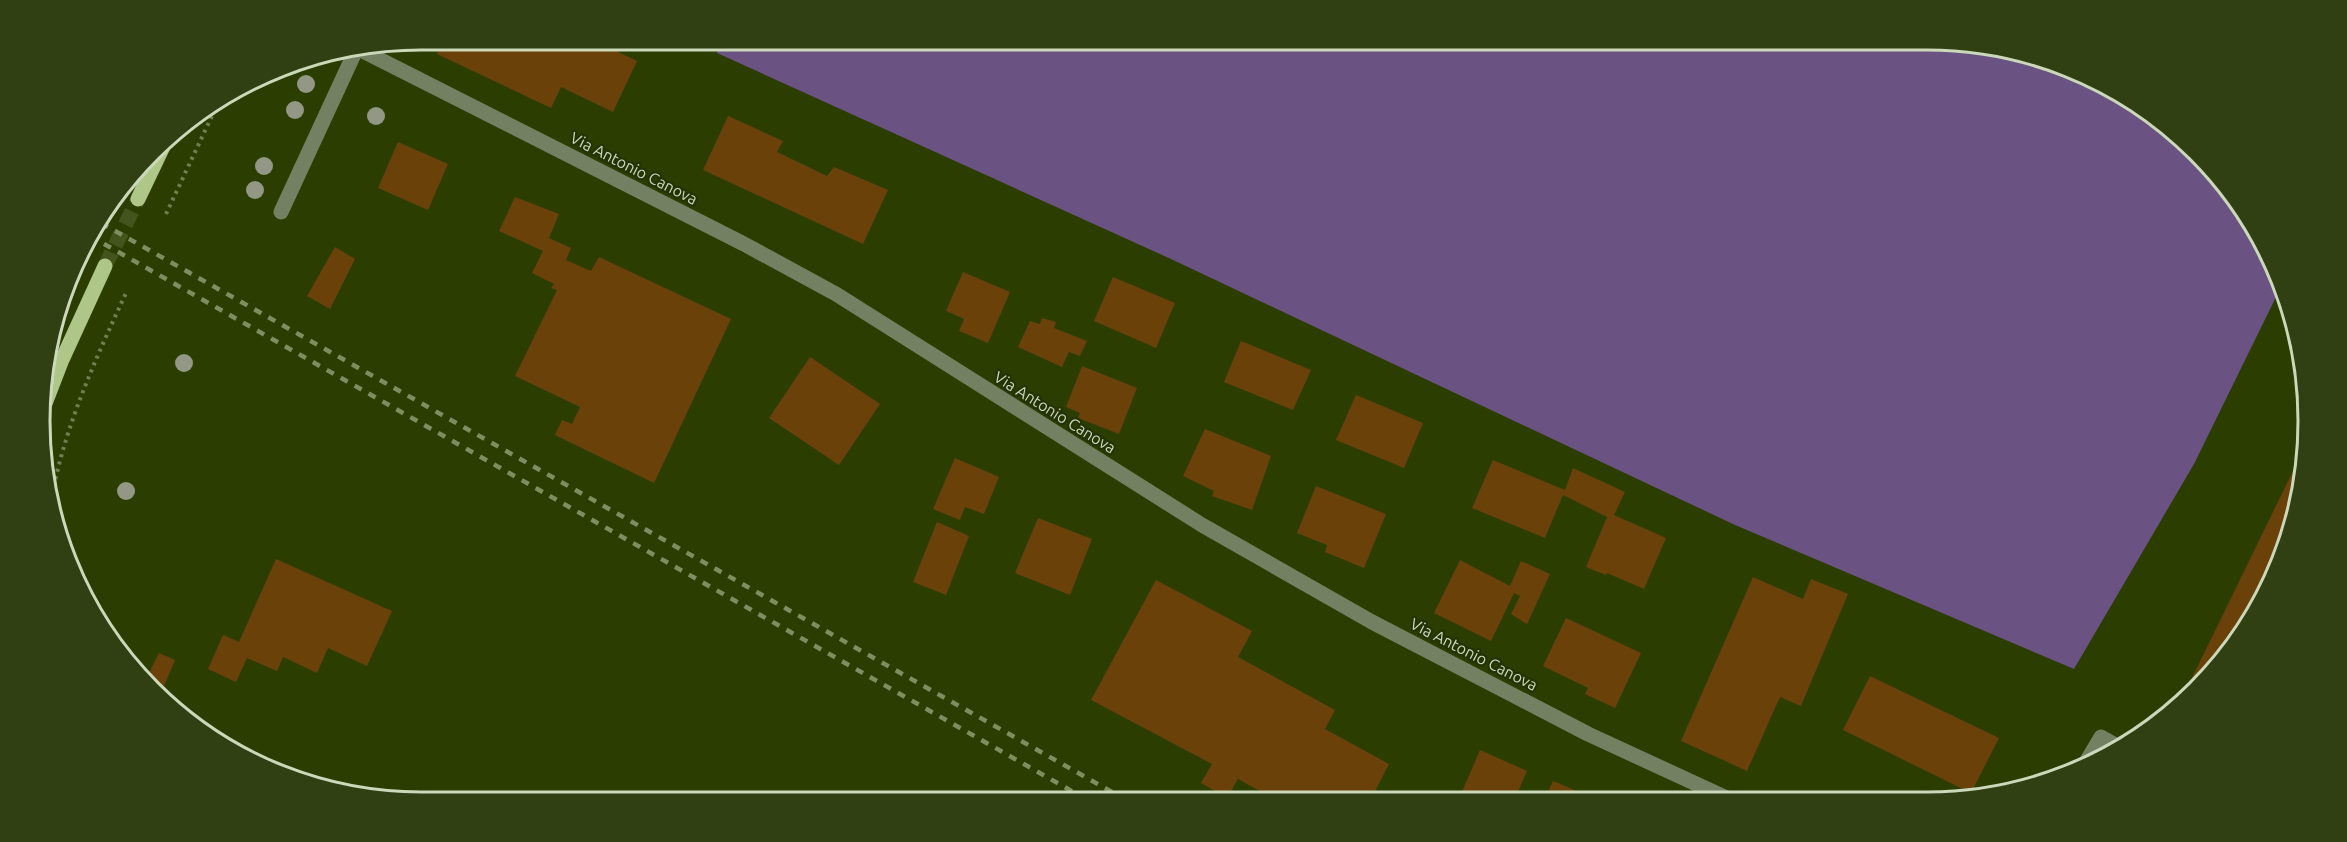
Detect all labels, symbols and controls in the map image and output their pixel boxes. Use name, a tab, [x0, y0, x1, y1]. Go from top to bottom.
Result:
street label: Via Antonio Canova	[567, 128, 701, 208]
street label: Via Antonio Canova	[991, 367, 1119, 457]
street label: Via Antonio Canova	[1407, 614, 1541, 694]

